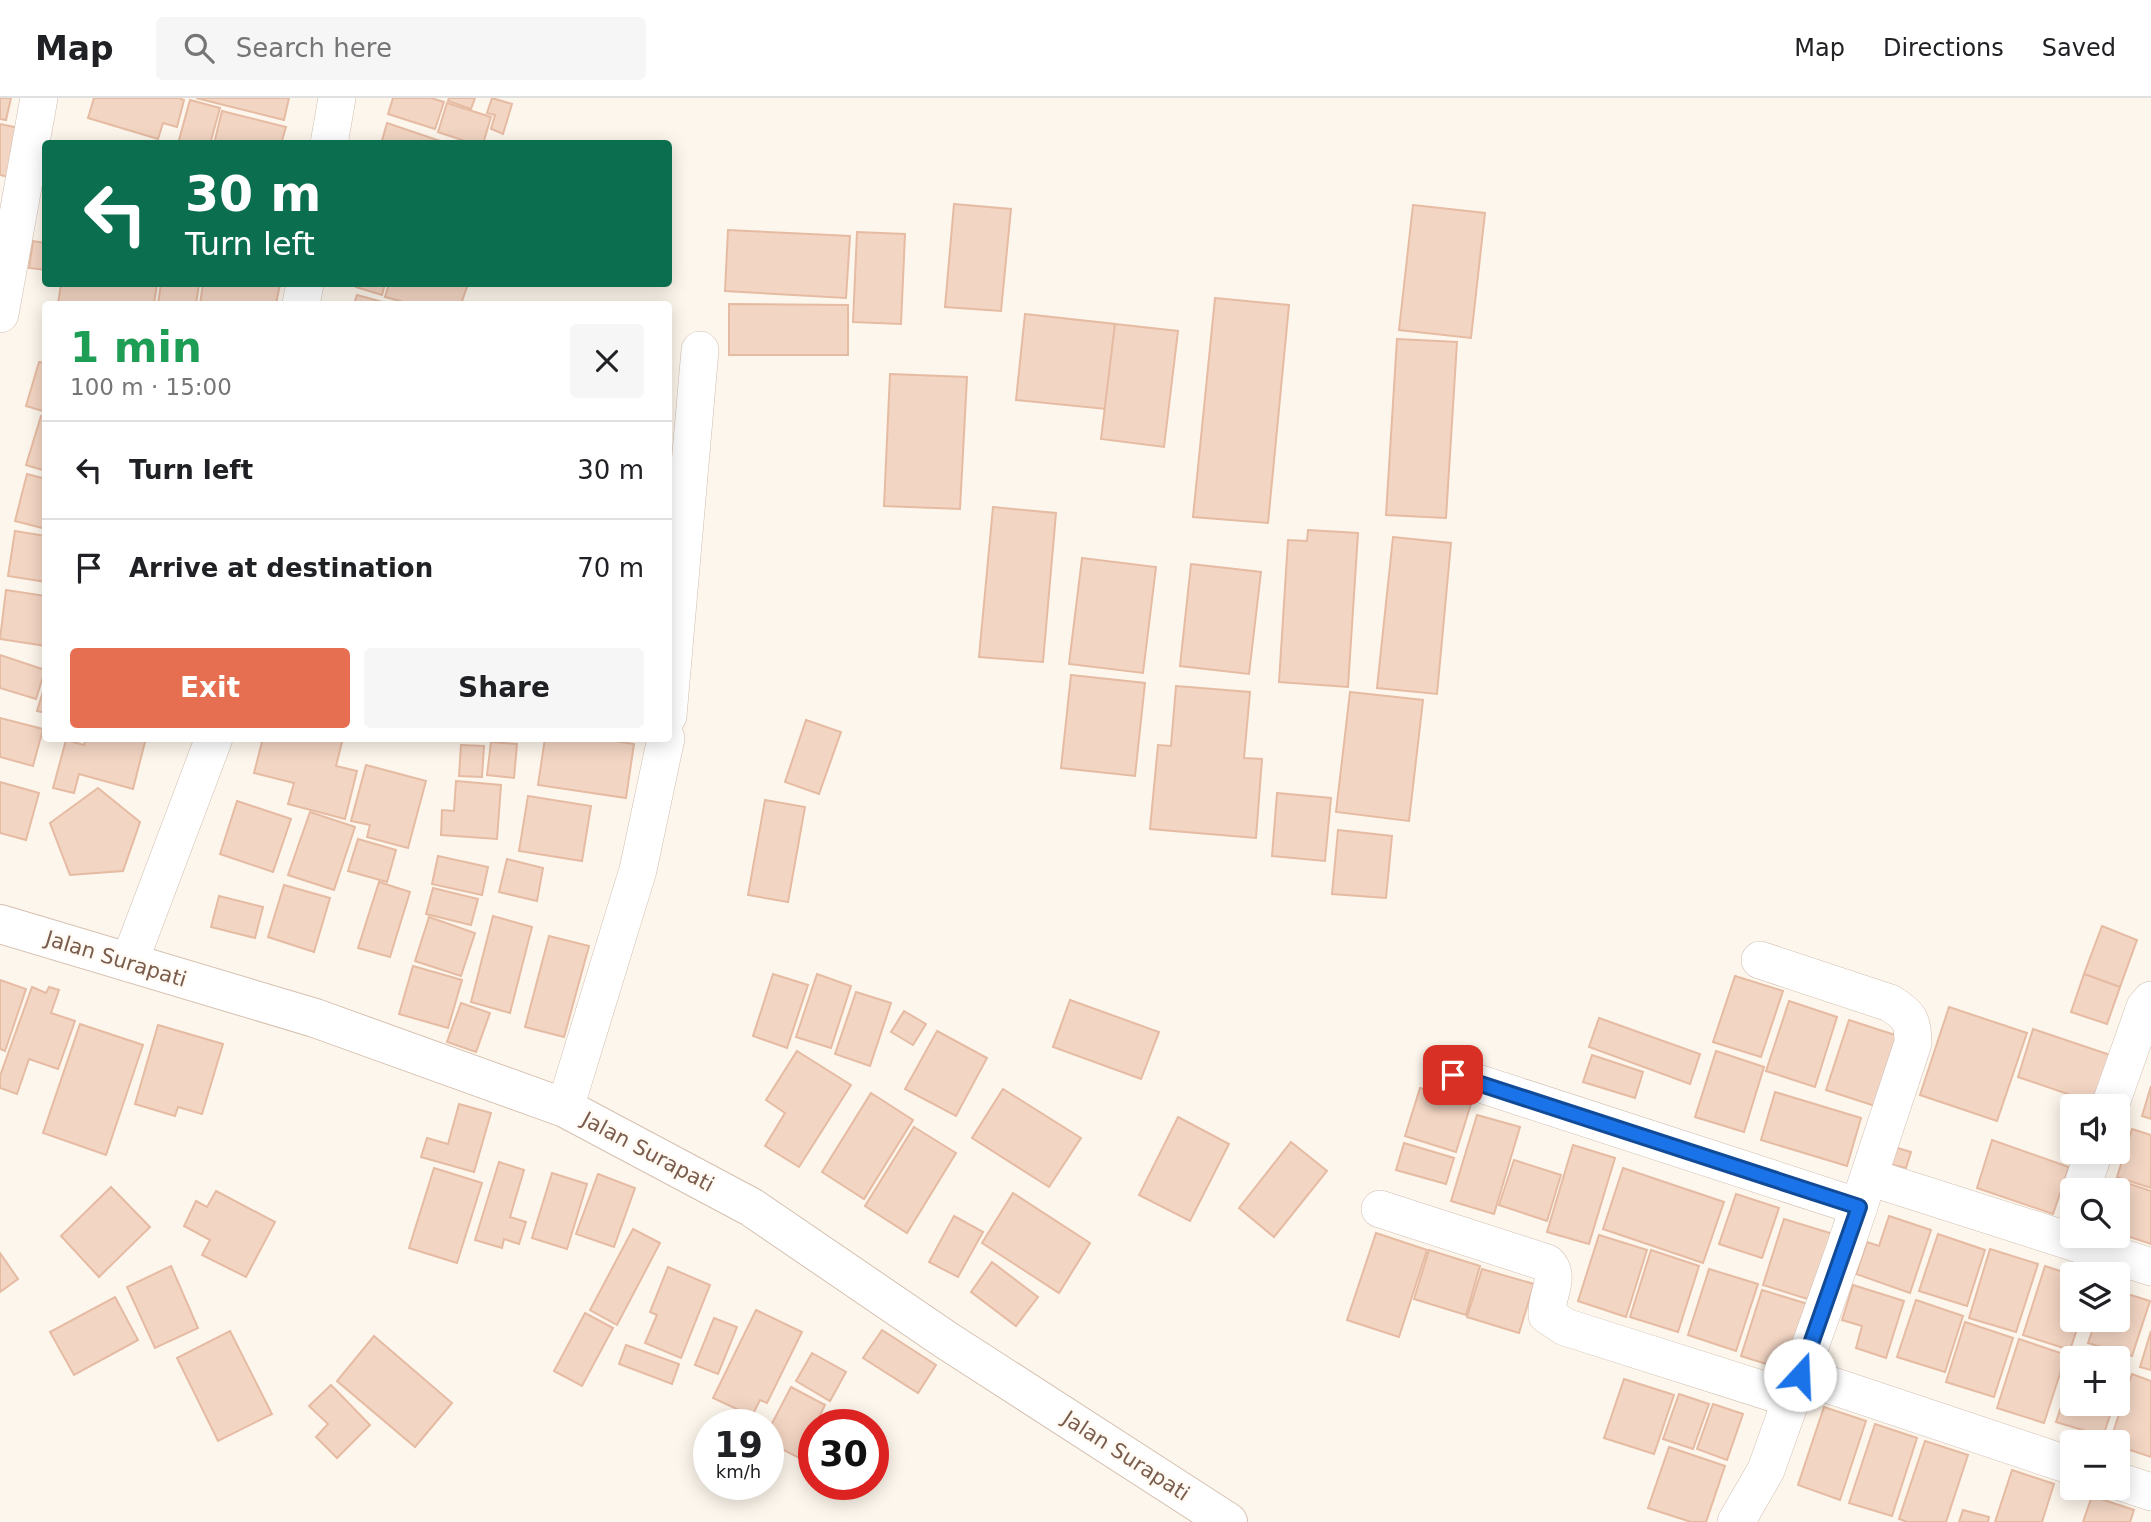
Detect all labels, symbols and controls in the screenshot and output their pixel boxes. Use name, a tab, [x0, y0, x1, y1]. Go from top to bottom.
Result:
search box	[156, 17, 646, 80]
text: Map	[35, 29, 114, 68]
icon: search	[180, 29, 218, 67]
text: Search here	[236, 33, 392, 63]
text: Map	[1794, 34, 1845, 62]
text: Directions	[1883, 34, 2004, 62]
text: Saved	[2042, 34, 2116, 62]
text: 30 m	[185, 166, 321, 223]
icon: left	[70, 168, 161, 259]
text: Turn left	[185, 225, 315, 263]
text: 1 min	[70, 323, 202, 372]
button: close	[570, 324, 644, 398]
text: 100 m · 15:00	[70, 374, 232, 400]
icon: left	[70, 451, 108, 489]
text: Turn left	[129, 455, 253, 485]
text: 30 m	[577, 455, 644, 485]
icon: arrive	[70, 549, 108, 587]
text: Arrive at destination	[129, 553, 433, 583]
text: 70 m	[577, 553, 644, 583]
button: Exit	[70, 648, 350, 728]
button: Share	[364, 648, 644, 728]
street label: Jalan Surapati	[41, 926, 189, 992]
pin	[1423, 1045, 1483, 1105]
icon: arrive	[1434, 1056, 1472, 1094]
map controls	[2060, 1094, 2130, 1500]
button: sound	[2060, 1094, 2130, 1164]
street label: Jalan Surapati	[576, 1106, 718, 1197]
button: search	[2060, 1178, 2130, 1248]
button: layers	[2060, 1262, 2130, 1332]
position arrow	[1763, 1338, 1837, 1412]
button: +	[2060, 1346, 2130, 1416]
street label: Jalan Surapati	[1056, 1405, 1194, 1506]
speed limit sign: 30	[798, 1409, 889, 1500]
text: 19	[714, 1425, 763, 1465]
button: −	[2060, 1430, 2130, 1500]
text: km/h	[716, 1461, 761, 1482]

